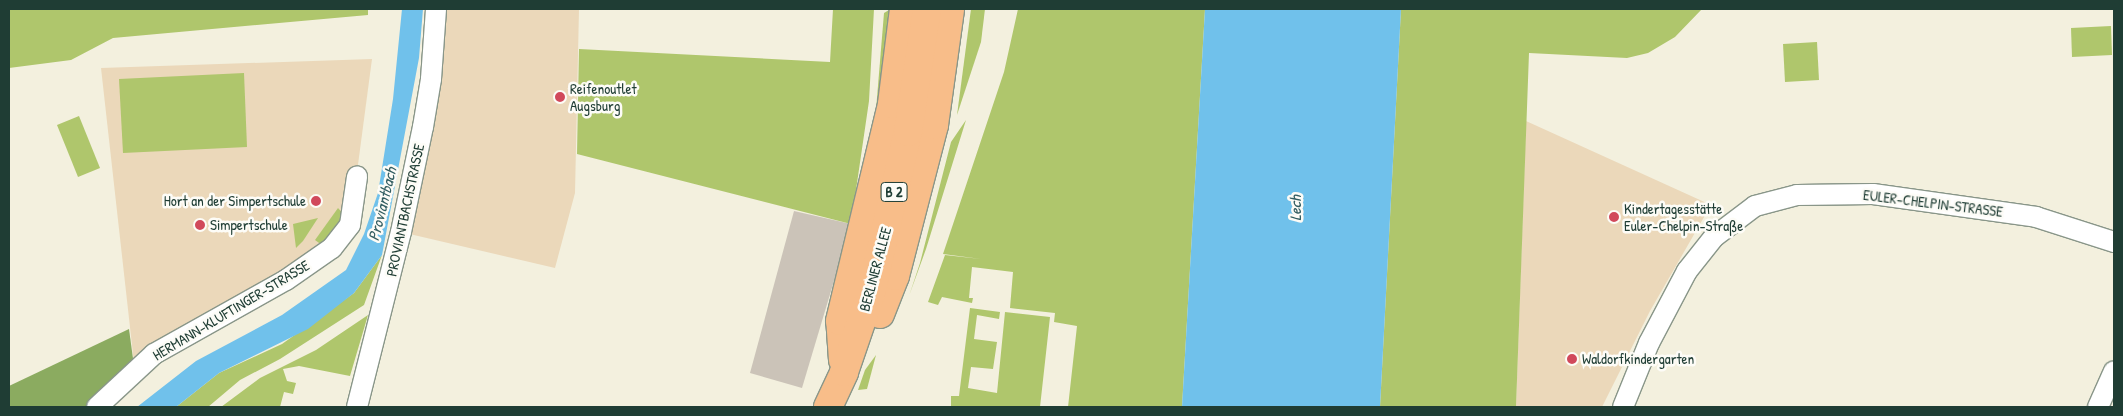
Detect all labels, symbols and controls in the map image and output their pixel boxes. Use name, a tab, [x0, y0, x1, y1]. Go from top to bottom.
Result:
place label: Reifenoutlet Augsburg	[570, 79, 637, 114]
marker: Reifenoutlet Augsburg	[554, 91, 566, 103]
street label: PROVIANTBACHSTRASSE	[382, 142, 428, 278]
water label: Proviantbach	[364, 165, 400, 243]
road number: B 2	[880, 180, 908, 203]
street label: EULER-CHELPIN-STRASSE	[1862, 185, 2004, 221]
place label: Hort an der Simpertschule	[164, 192, 306, 210]
marker: Hort an der Simpertschule	[310, 195, 322, 207]
water label: Lech	[1285, 195, 1305, 221]
place label: Kindertagesstätte Euler-Chelpin-Straße	[1624, 199, 1743, 234]
marker: Kindertagesstätte Euler-Chelpin-Straße	[1608, 211, 1620, 223]
place label: Simpertschule	[210, 216, 288, 234]
marker: Simpertschule	[194, 219, 206, 231]
street label: BERLINER ALLEE	[855, 225, 895, 313]
street label: HERMANN-KLUFTINGER-STRASSE	[149, 256, 313, 364]
place label: Waldorfkindergarten	[1582, 350, 1694, 368]
marker: Waldorfkindergarten	[1566, 353, 1578, 365]

